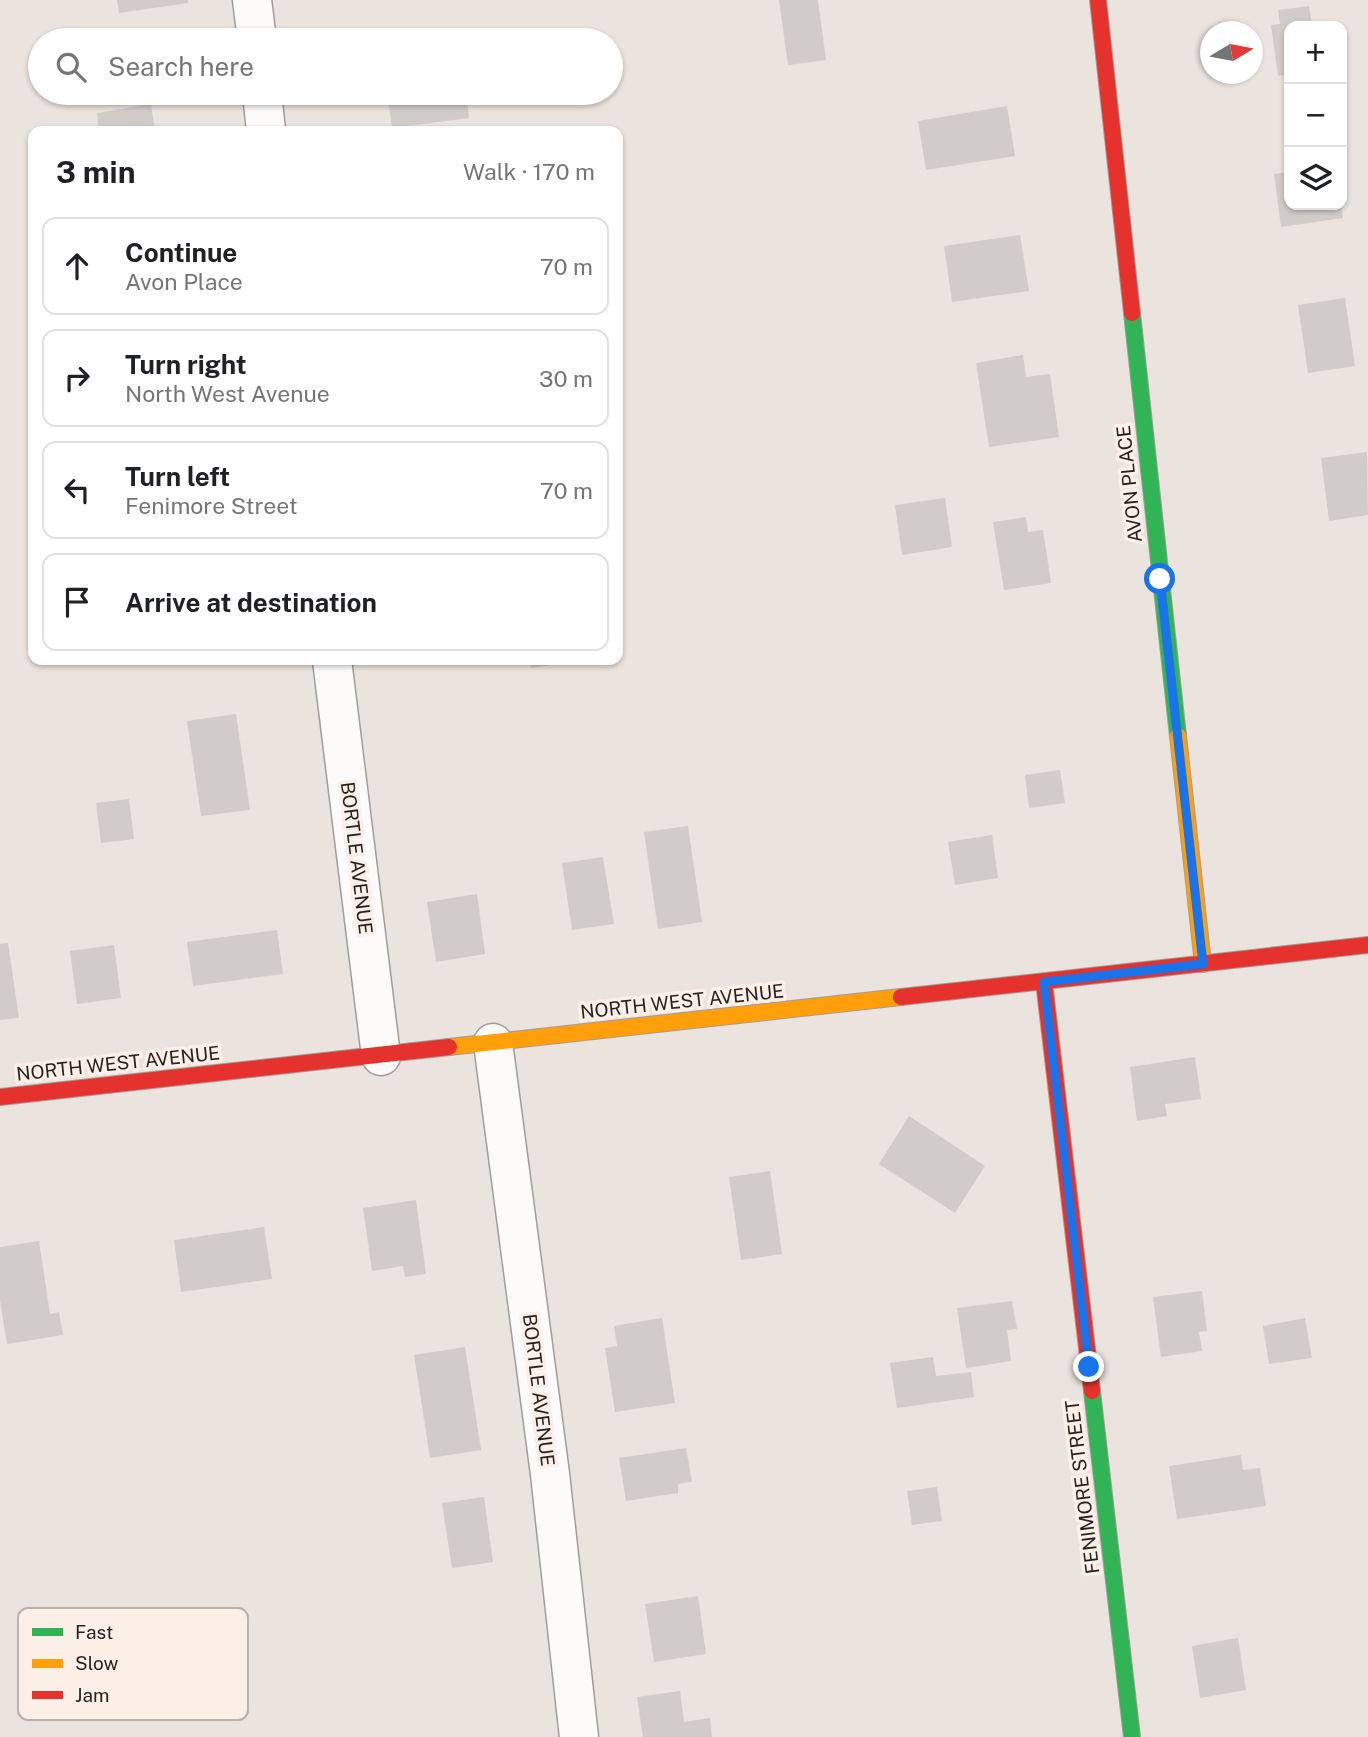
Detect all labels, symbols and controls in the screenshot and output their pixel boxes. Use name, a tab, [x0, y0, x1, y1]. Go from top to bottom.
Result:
north arrow	[1200, 21, 1263, 84]
map controls	[1284, 21, 1347, 210]
button: +	[1284, 21, 1347, 84]
search box	[28, 28, 623, 105]
icon: search	[52, 48, 90, 86]
text: Search here	[108, 51, 254, 82]
button: −	[1284, 84, 1347, 147]
button: layers	[1284, 147, 1347, 210]
text: 3 min	[56, 154, 135, 190]
text: Walk · 170 m	[463, 158, 595, 185]
text: Continue	[125, 237, 237, 268]
icon: ahead	[58, 247, 96, 285]
text: 70 m	[540, 253, 593, 280]
text: Avon Place	[125, 268, 243, 295]
text: Turn right	[125, 349, 247, 380]
icon: right	[58, 359, 96, 397]
text: 30 m	[539, 365, 593, 392]
text: North West Avenue	[125, 380, 330, 407]
street label: AVON PLACE	[1112, 424, 1146, 544]
text: Turn left	[125, 461, 230, 492]
icon: left	[58, 471, 96, 509]
text: 70 m	[540, 477, 593, 504]
text: Fenimore Street	[125, 492, 298, 519]
route start	[1144, 563, 1175, 594]
icon: arrive	[58, 583, 96, 621]
text: Arrive at destination	[125, 587, 377, 618]
street label: BORTLE AVENUE	[337, 781, 377, 935]
street label: NORTH WEST AVENUE	[579, 979, 785, 1023]
street label: NORTH WEST AVENUE	[15, 1041, 221, 1085]
street label: BORTLE AVENUE	[519, 1313, 559, 1467]
route end	[1073, 1351, 1104, 1382]
street label: FENIMORE STREET	[1060, 1399, 1104, 1575]
legend	[18, 1608, 248, 1720]
text: Fast	[75, 1621, 113, 1643]
text: Slow	[75, 1652, 119, 1674]
text: Jam	[75, 1684, 109, 1706]

